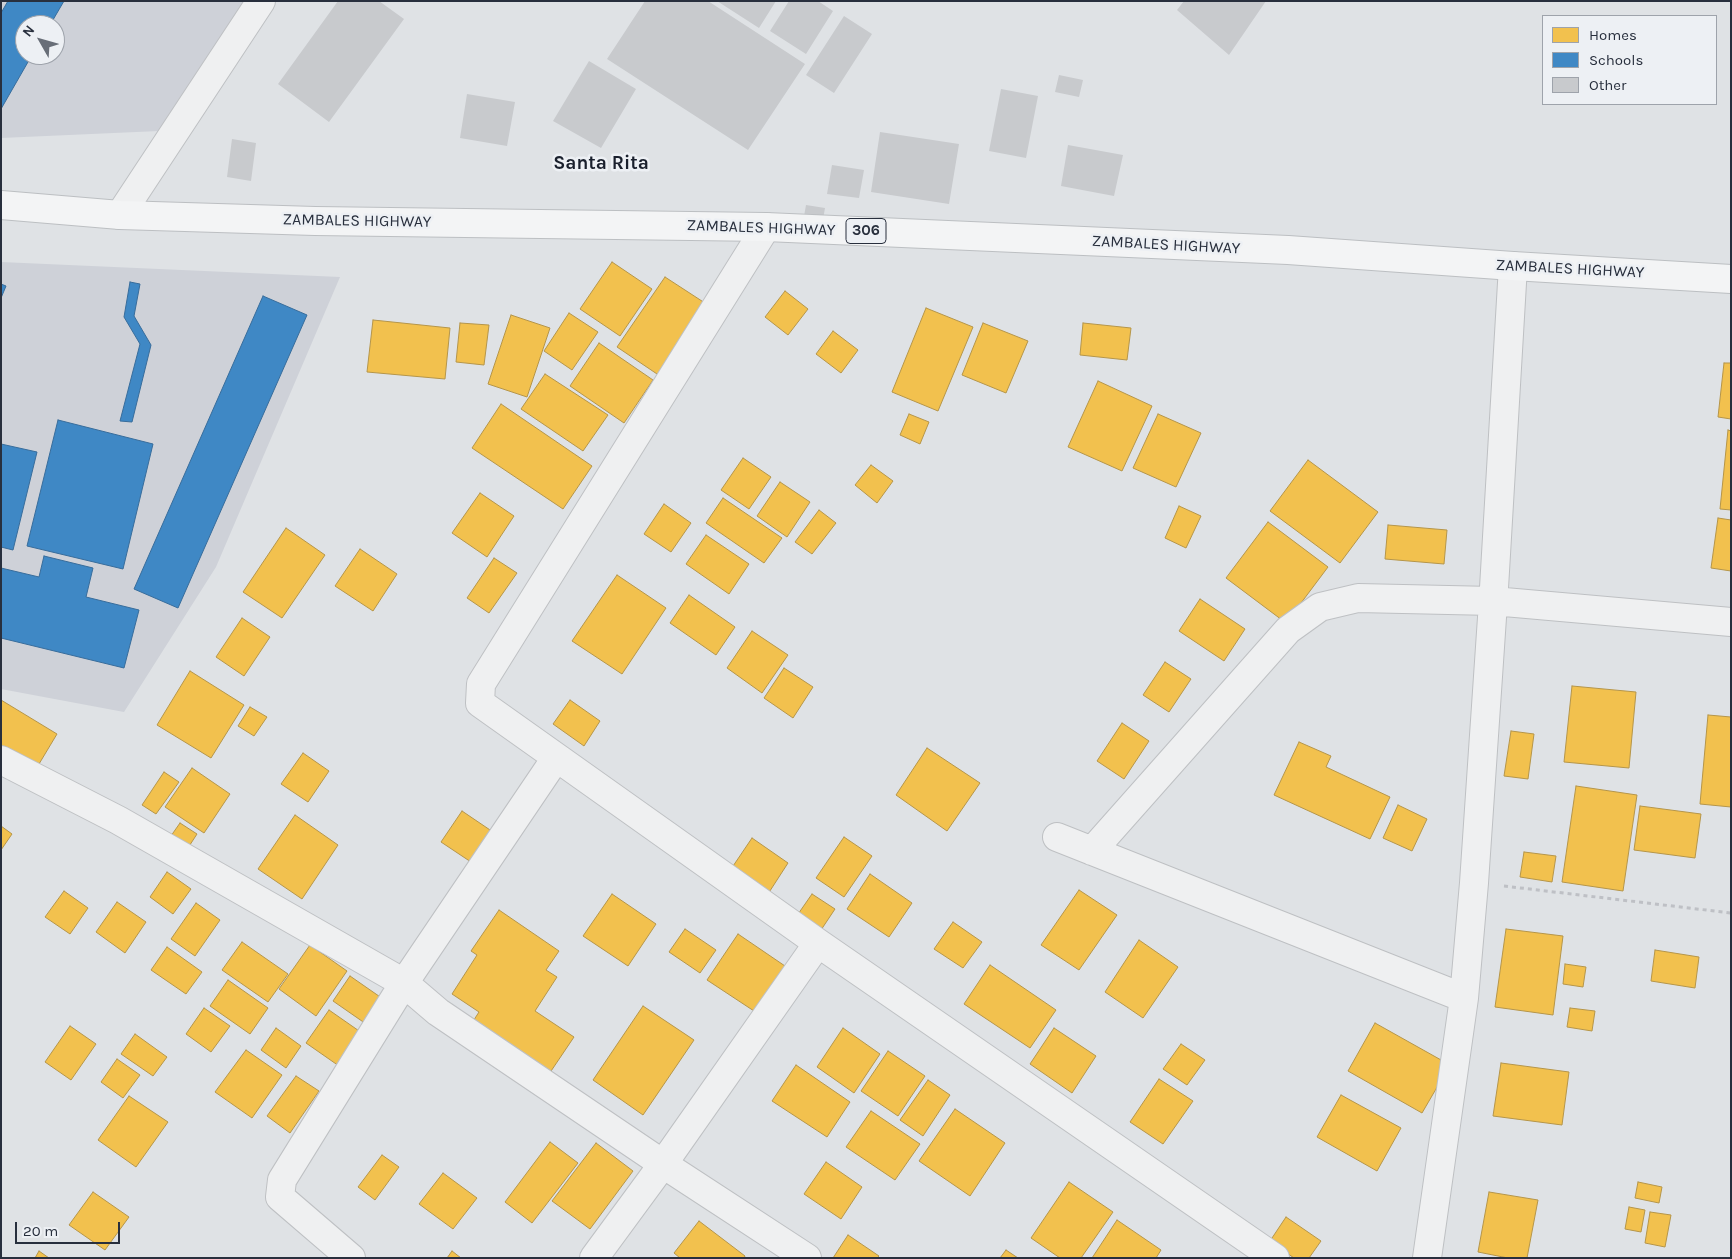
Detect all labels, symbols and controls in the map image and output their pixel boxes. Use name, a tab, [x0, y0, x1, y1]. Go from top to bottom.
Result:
north arrow	[15, 15, 65, 65]
legend	[1542, 15, 1717, 105]
text: N	[19, 22, 38, 40]
text: Homes	[1589, 26, 1637, 44]
text: Schools	[1589, 51, 1643, 69]
text: Other	[1589, 76, 1627, 94]
district label: Santa Rita	[553, 153, 649, 175]
street label: ZAMBALES HIGHWAY	[282, 210, 432, 232]
street label: ZAMBALES HIGHWAY	[686, 216, 836, 240]
road number: 306	[846, 218, 886, 244]
street label: ZAMBALES HIGHWAY	[1091, 232, 1241, 258]
street label: ZAMBALES HIGHWAY	[1495, 256, 1645, 282]
scale bar	[18, 1212, 122, 1244]
text: 20 m	[23, 1222, 58, 1240]

